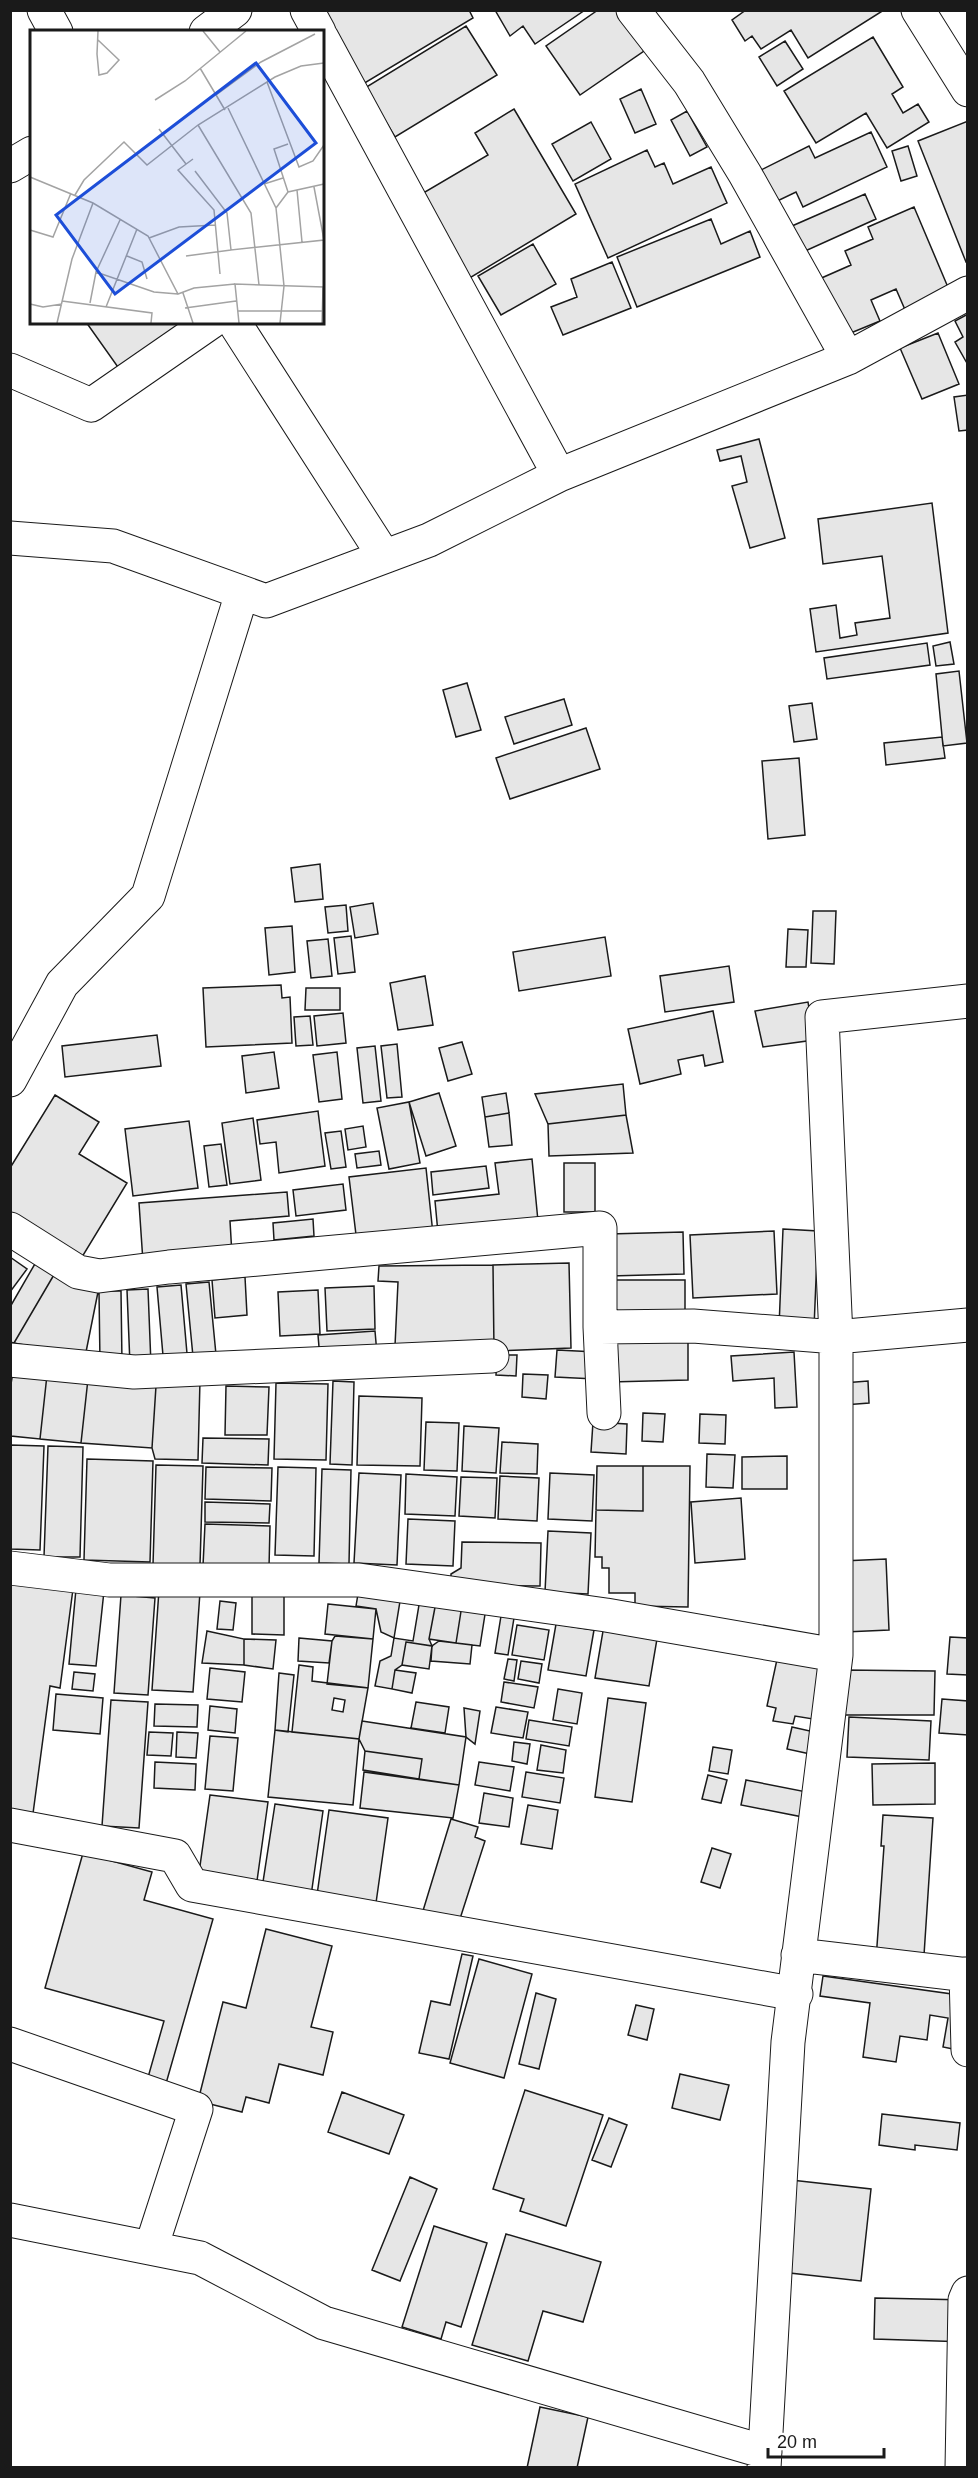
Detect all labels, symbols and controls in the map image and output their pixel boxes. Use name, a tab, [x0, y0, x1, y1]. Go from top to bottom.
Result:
inset map	[30, 30, 324, 324]
scale bar	[768, 2421, 884, 2459]
text: 20 m	[777, 2432, 817, 2452]

